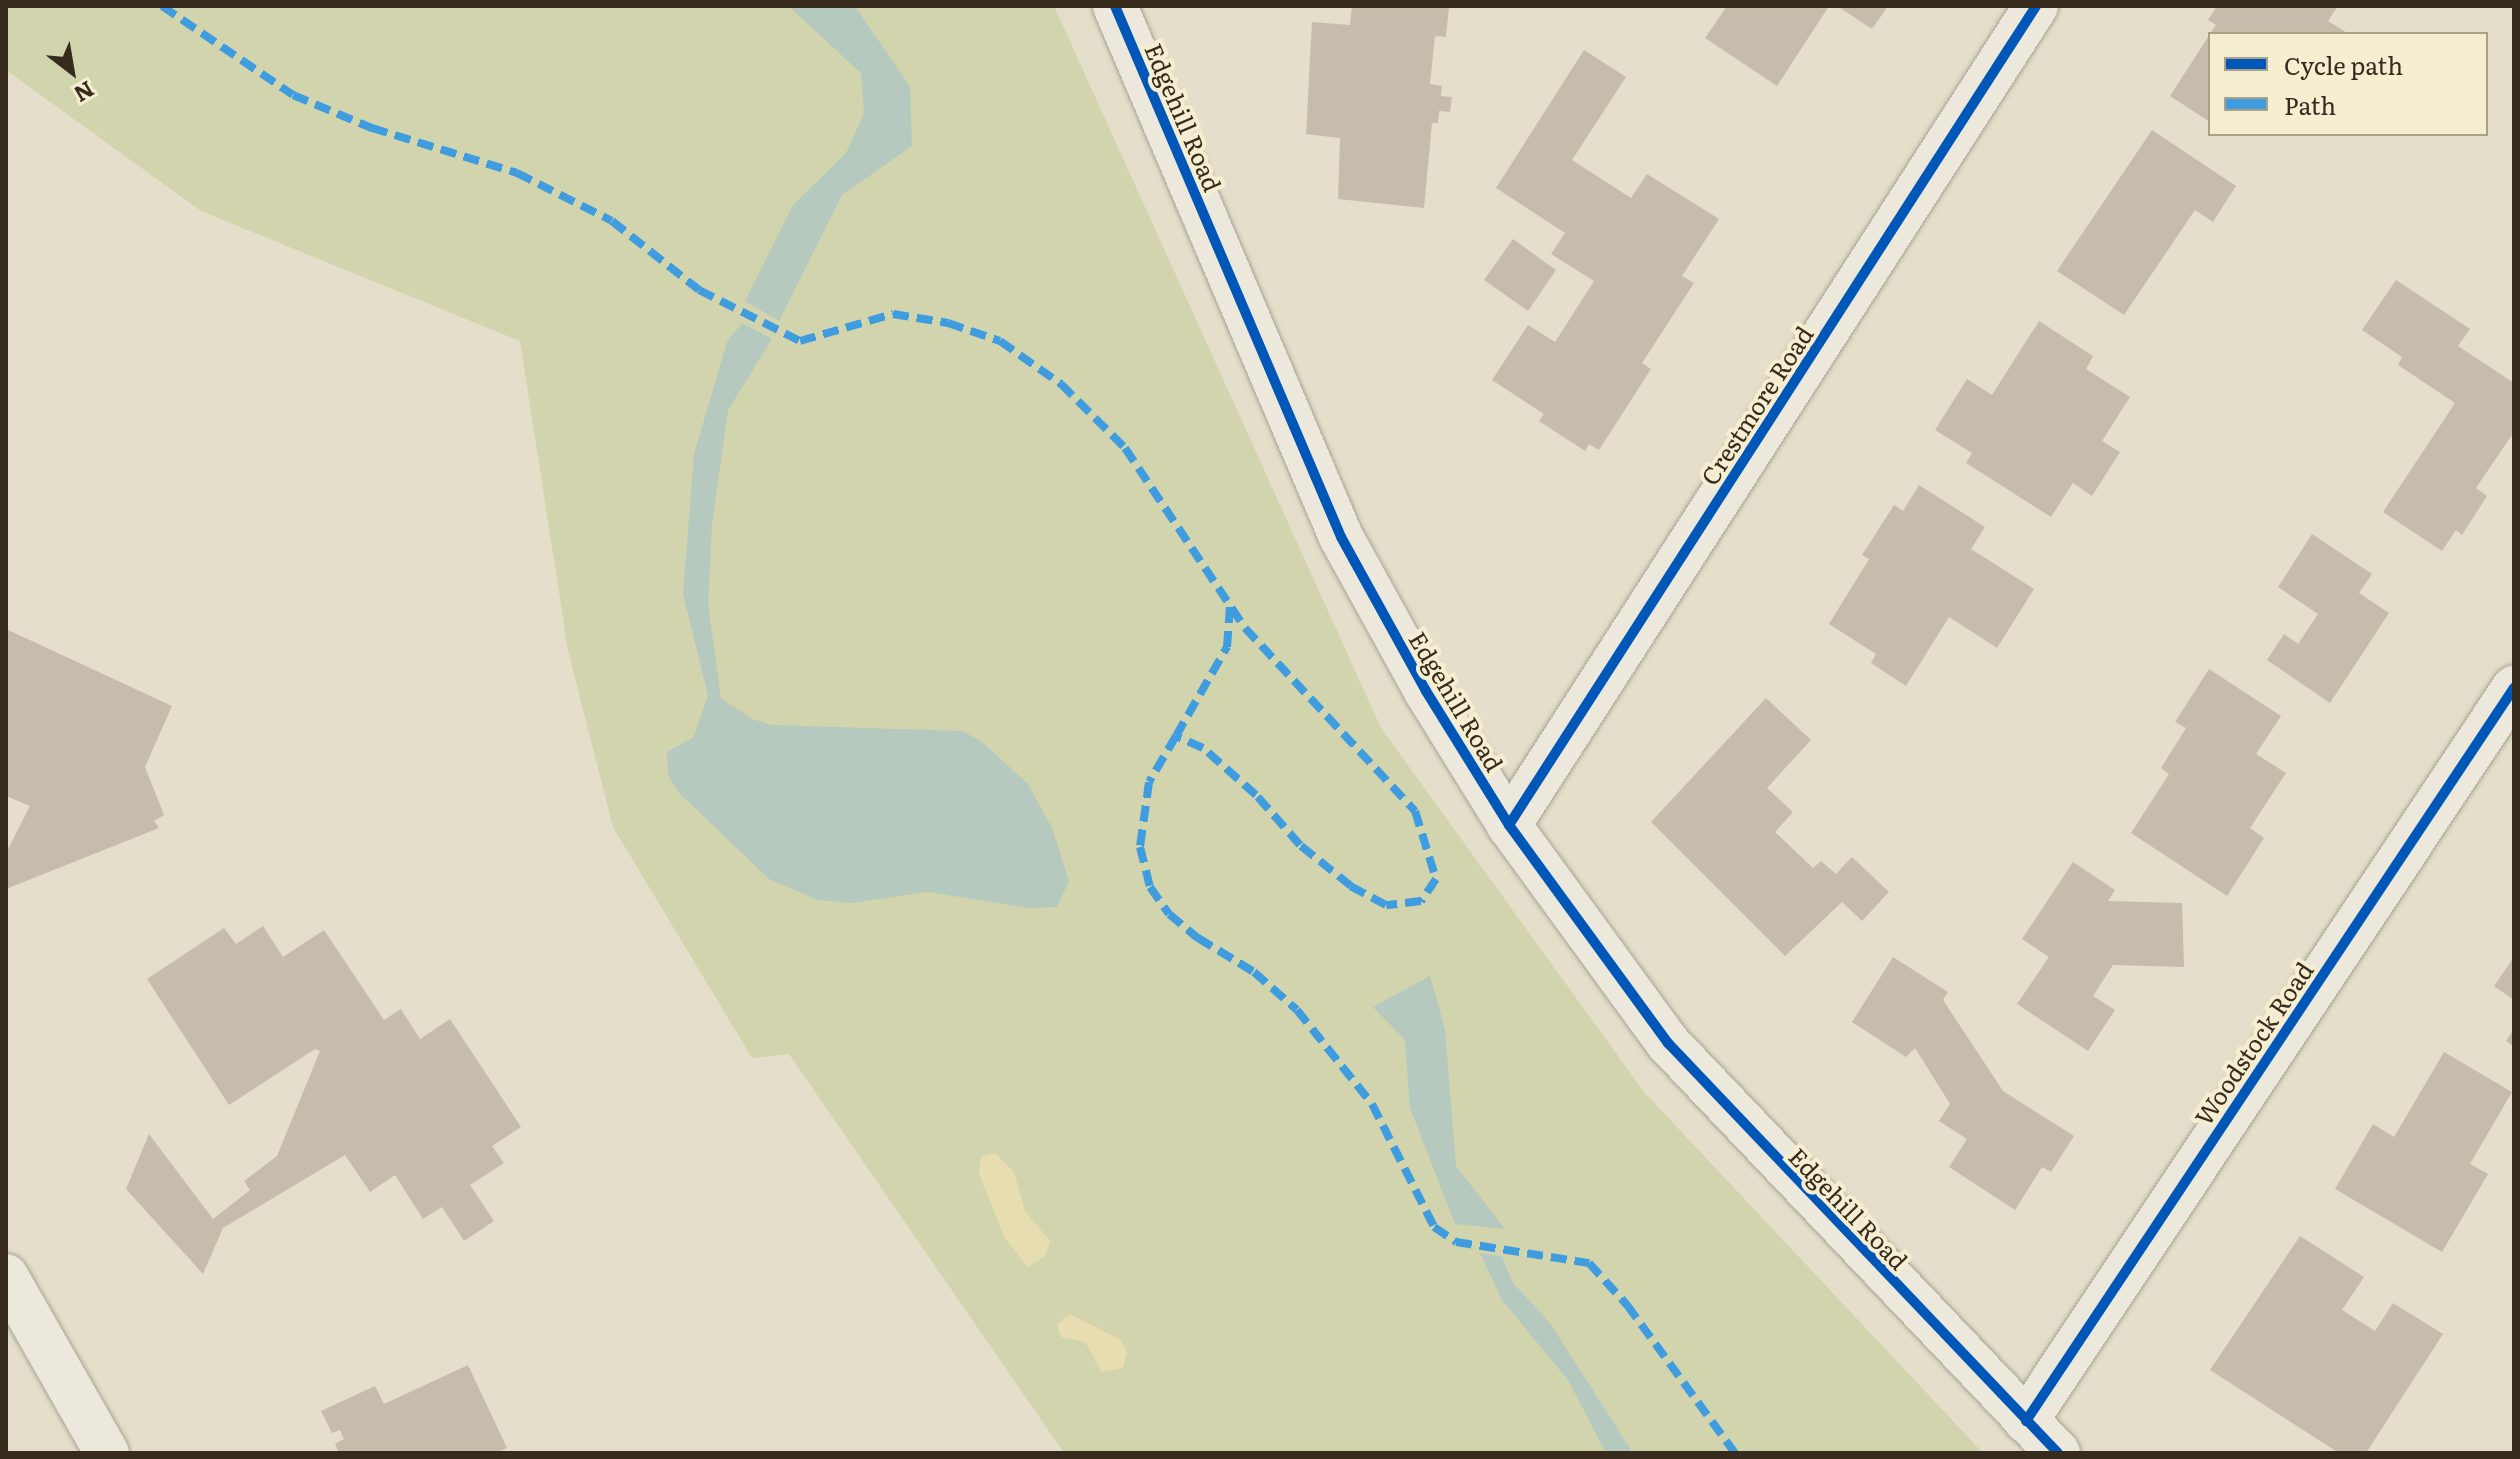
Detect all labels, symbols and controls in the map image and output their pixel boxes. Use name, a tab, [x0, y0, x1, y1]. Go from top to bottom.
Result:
north arrow	[32, 32, 112, 112]
legend	[2208, 32, 2488, 136]
street label: Edgehill Road	[1140, 39, 1228, 195]
text: Cycle path	[2284, 47, 2403, 82]
text: N	[68, 74, 101, 112]
text: Path	[2284, 87, 2336, 122]
street label: Crestmore Road	[1694, 320, 1818, 490]
street label: Edgehill Road	[1404, 626, 1510, 776]
street label: Woodstock Road	[2188, 956, 2318, 1130]
street label: Edgehill Road	[1784, 1141, 1914, 1275]

